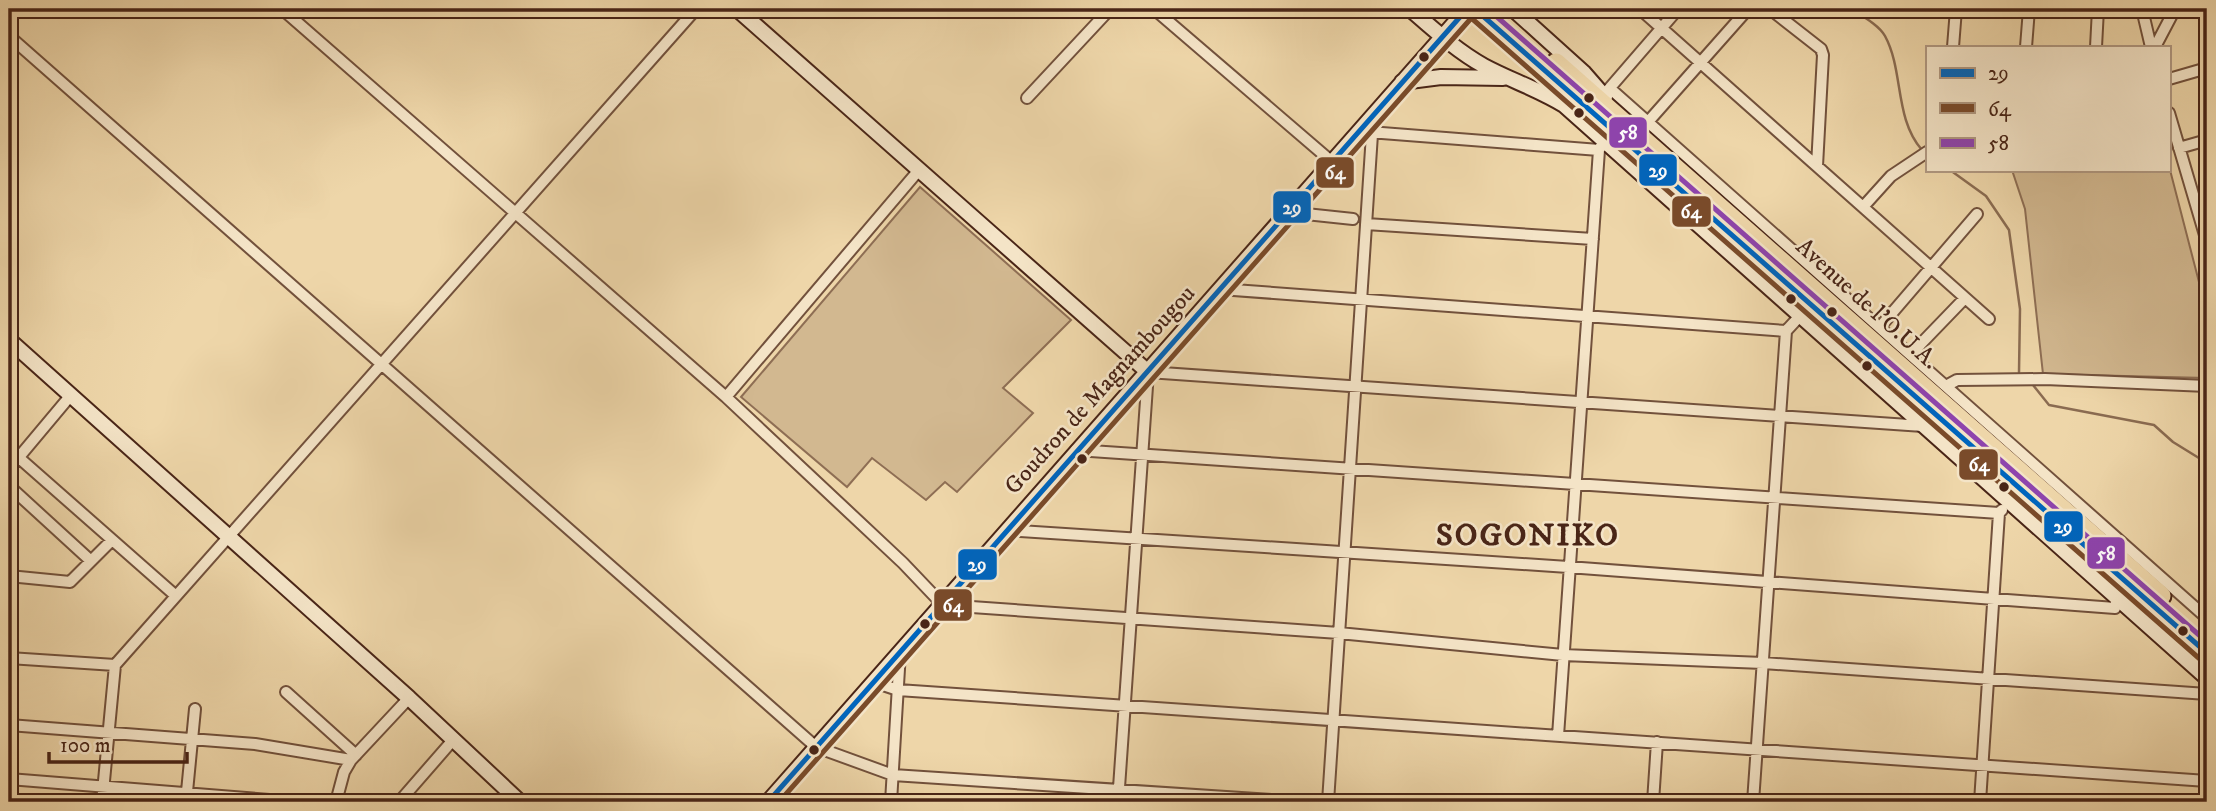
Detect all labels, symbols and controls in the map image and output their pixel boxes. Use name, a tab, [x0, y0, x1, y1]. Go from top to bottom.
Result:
legend	[1926, 46, 2170, 172]
unlabelled marker	[1417, 50, 1431, 64]
text: 29	[1988, 61, 2009, 87]
unlabelled marker	[1582, 91, 1596, 105]
text: 64	[1988, 97, 2012, 123]
unlabelled marker	[1572, 106, 1586, 120]
line badge: 58	[1608, 116, 1648, 149]
text: 58	[1618, 122, 1638, 145]
text: 58	[1988, 131, 2009, 157]
line badge: 29	[1638, 153, 1678, 187]
line badge: 64	[1315, 156, 1355, 189]
text: 29	[1649, 160, 1667, 183]
text: 64	[1325, 162, 1346, 185]
line badge: 29	[1272, 190, 1312, 224]
line badge: 64	[1671, 195, 1712, 228]
text: 29	[1283, 197, 1301, 220]
text: 64	[1681, 201, 1702, 224]
street label: Avenue de l'O.U.A.	[1789, 232, 1945, 376]
street label: Goudron de Magnambougou	[998, 279, 1202, 501]
unlabelled marker	[1784, 292, 1798, 306]
unlabelled marker	[1825, 305, 1839, 319]
unlabelled marker	[1860, 359, 1874, 373]
line badge: 64	[1958, 448, 1999, 481]
unlabelled marker	[1075, 452, 1089, 466]
text: 64	[1969, 454, 1990, 477]
unlabelled marker	[1997, 480, 2011, 494]
line badge: 29	[2043, 510, 2084, 543]
district label: SOGONIKO	[1436, 516, 1620, 556]
text: 29	[2054, 516, 2072, 539]
line badge: 58	[2086, 536, 2126, 570]
text: 58	[2096, 543, 2116, 566]
line badge: 29	[957, 548, 998, 581]
text: 29	[968, 554, 986, 577]
line badge: 64	[933, 588, 973, 622]
text: 64	[943, 595, 964, 618]
unlabelled marker	[918, 617, 932, 631]
unlabelled marker	[2176, 624, 2190, 638]
scale bar	[49, 720, 187, 764]
text: 100 m	[60, 733, 111, 759]
unlabelled marker	[807, 743, 821, 757]

